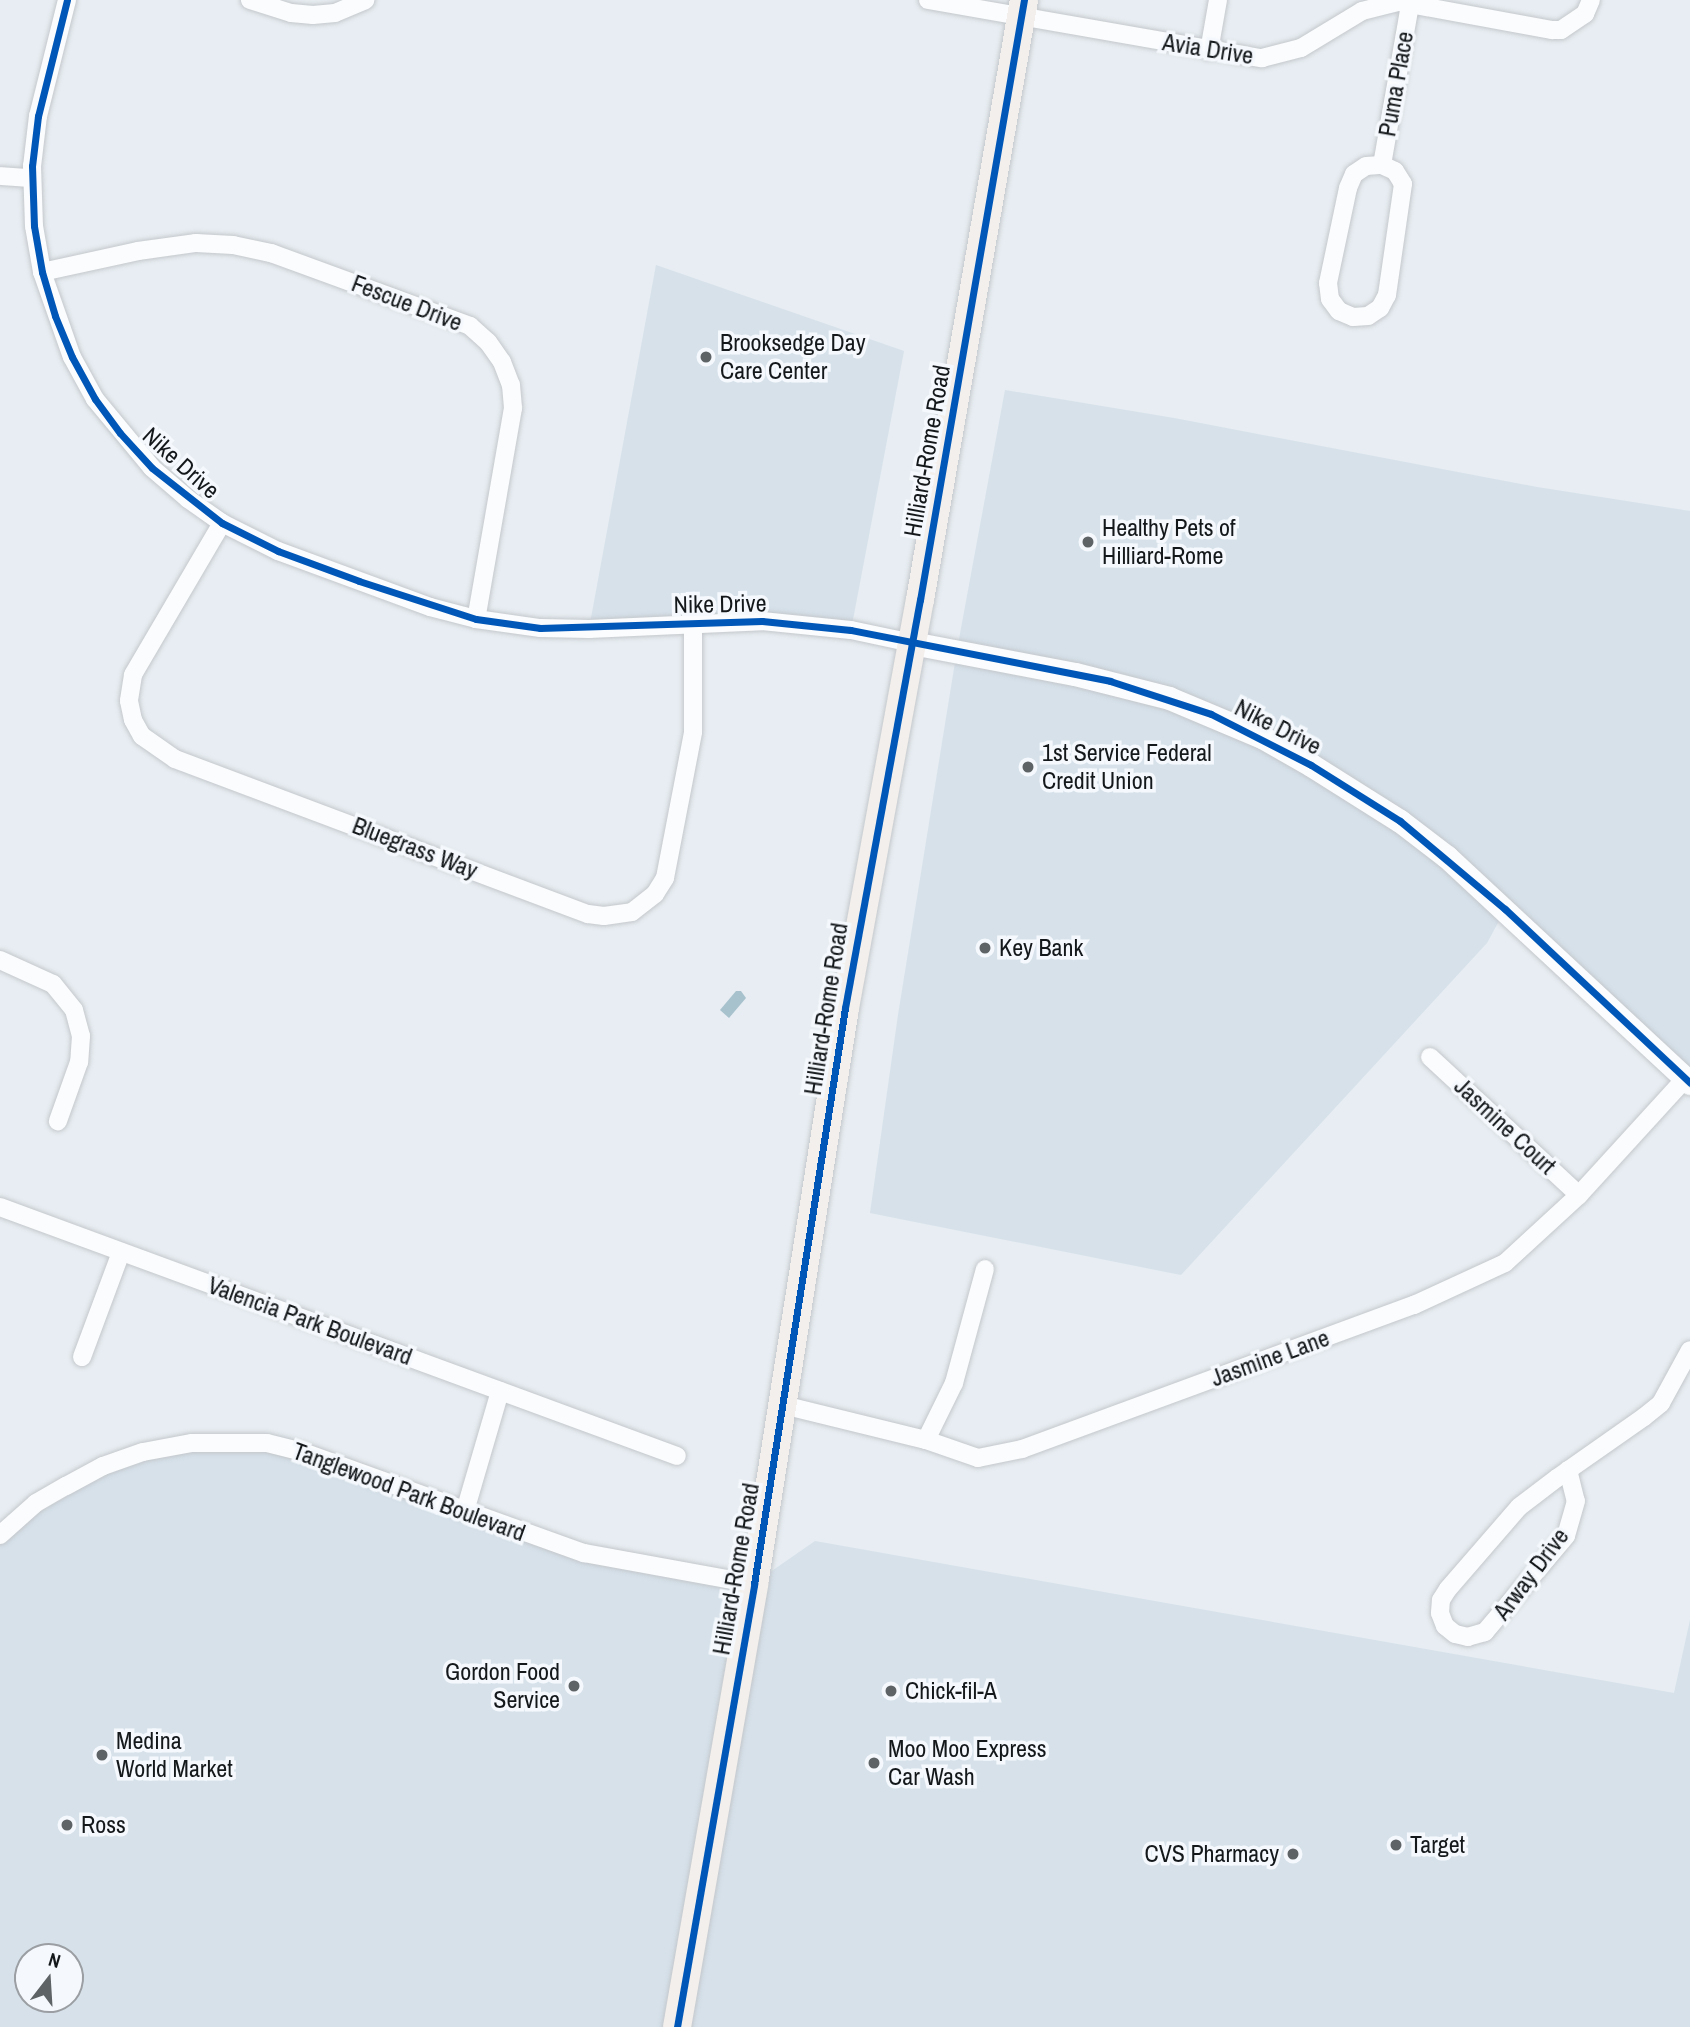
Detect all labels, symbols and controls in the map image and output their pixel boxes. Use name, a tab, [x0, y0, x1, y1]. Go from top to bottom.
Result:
street label: Avia Drive	[1161, 28, 1255, 70]
street label: Puma Place	[1373, 29, 1419, 139]
street label: Fescue Drive	[348, 269, 466, 337]
place label: Brooksedge Day Care Center	[720, 329, 865, 385]
marker: Brooksedge Day Care Center	[698, 349, 714, 365]
street label: Hilliard-Rome Road	[898, 363, 956, 539]
street label: Nike Drive	[137, 421, 225, 505]
place label: Healthy Pets of Hilliard-Rome	[1102, 514, 1235, 570]
marker: Healthy Pets of Hilliard-Rome	[1080, 534, 1096, 550]
street label: Nike Drive	[673, 589, 767, 619]
street label: Nike Drive	[1230, 693, 1326, 761]
place label: 1st Service Federal Credit Union	[1042, 739, 1212, 795]
marker: 1st Service Federal Credit Union	[1020, 759, 1036, 775]
street label: Bluegrass Way	[348, 811, 482, 885]
street label: Hilliard-Rome Road	[798, 921, 854, 1097]
place label: Key Bank	[999, 934, 1083, 962]
marker: Key Bank	[977, 940, 993, 956]
street label: Jasmine Court	[1448, 1072, 1562, 1180]
street label: Valencia Park Boulevard	[204, 1271, 416, 1371]
street label: Jasmine Lane	[1207, 1323, 1333, 1393]
street label: Tanglewood Park Boulevard	[289, 1436, 529, 1548]
street label: Hilliard-Rome Road	[707, 1481, 765, 1657]
street label: Arway Drive	[1487, 1523, 1575, 1625]
place label: Gordon Food Service	[445, 1658, 560, 1714]
place label: Chick-fil-A	[905, 1677, 997, 1705]
marker: Gordon Food Service	[566, 1678, 582, 1694]
marker: Chick-fil-A	[883, 1683, 899, 1699]
place label: Medina World Market	[116, 1727, 233, 1783]
place label: Moo Moo Express Car Wash	[888, 1735, 1047, 1791]
marker: Medina World Market	[94, 1747, 110, 1763]
marker: Moo Moo Express Car Wash	[866, 1755, 882, 1771]
place label: Ross	[81, 1811, 126, 1839]
marker: Ross	[59, 1817, 75, 1833]
place label: Target	[1410, 1831, 1465, 1859]
marker: Target	[1388, 1837, 1404, 1853]
place label: CVS Pharmacy	[1144, 1840, 1279, 1868]
marker: CVS Pharmacy	[1285, 1846, 1301, 1862]
north arrow	[14, 1943, 84, 2013]
text: N	[45, 1946, 64, 1974]

